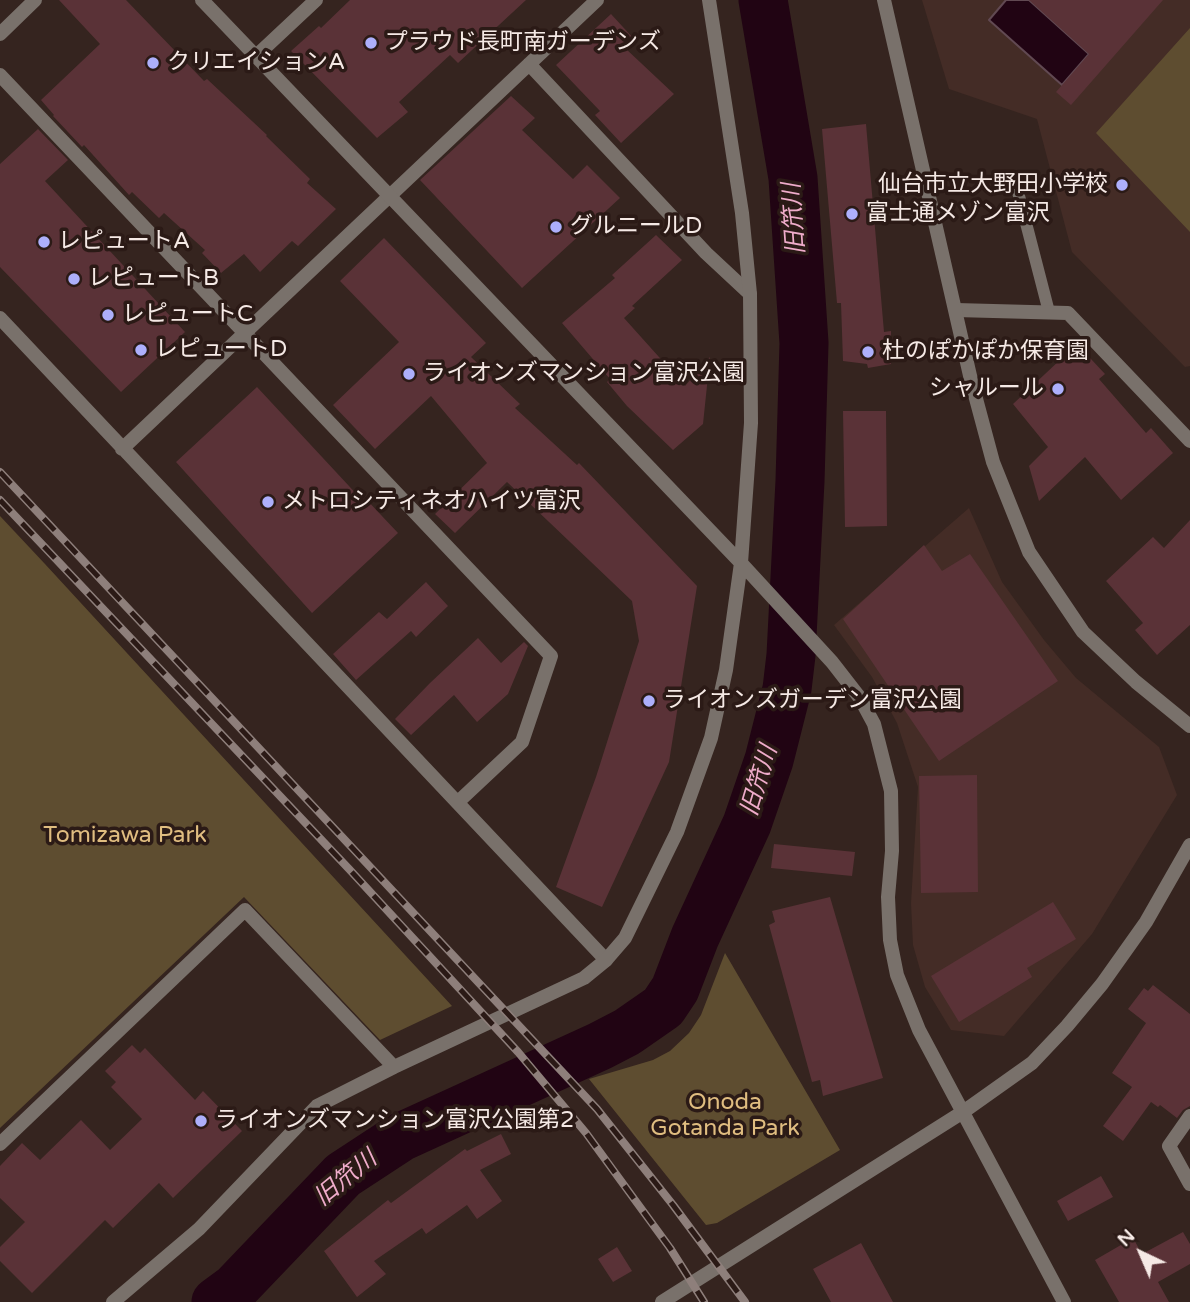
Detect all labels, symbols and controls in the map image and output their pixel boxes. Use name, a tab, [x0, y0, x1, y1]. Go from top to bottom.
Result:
place label: プラウド長町南ガーデンズ	[385, 29, 661, 57]
marker: プラウド長町南ガーデンズ	[363, 35, 379, 51]
place label: クリエイションA	[167, 49, 345, 77]
marker: クリエイションA	[145, 55, 161, 71]
place label: 仙台市立大野田小学校	[878, 171, 1108, 199]
marker: 仙台市立大野田小学校	[1114, 177, 1130, 193]
water label: 旧笊川	[778, 182, 812, 256]
place label: 富士通メゾン富沢	[866, 200, 1050, 228]
marker: 富士通メゾン富沢	[844, 206, 860, 222]
place label: グルニールD	[570, 213, 702, 241]
marker: グルニールD	[548, 219, 564, 235]
place label: レピュートA	[58, 228, 190, 256]
marker: レピュートA	[36, 234, 52, 250]
place label: レピュートB	[88, 265, 219, 293]
marker: レピュートB	[66, 271, 82, 287]
place label: レピュートC	[122, 301, 253, 329]
marker: レピュートC	[100, 307, 116, 323]
place label: レピュートD	[155, 336, 287, 364]
place label: 杜のぽかぽか保育園	[882, 338, 1089, 366]
marker: レピュートD	[133, 342, 149, 358]
marker: 杜のぽかぽか保育園	[860, 344, 876, 360]
place label: ライオンズマンション富沢公園	[423, 360, 745, 388]
marker: ライオンズマンション富沢公園	[401, 366, 417, 382]
place label: シャルール	[929, 375, 1044, 403]
marker: シャルール	[1050, 381, 1066, 397]
place label: メトロシティネオハイツ富沢	[282, 488, 581, 516]
marker: メトロシティネオハイツ富沢	[260, 494, 276, 510]
place label: ライオンズガーデン富沢公園	[663, 687, 962, 715]
marker: ライオンズガーデン富沢公園	[641, 693, 657, 709]
water label: 旧笊川	[736, 742, 784, 820]
park label: Tomizawa Park	[43, 822, 207, 850]
park label: Onoda Gotanda Park	[650, 1089, 800, 1143]
place label: ライオンズマンション富沢公園第2	[215, 1107, 574, 1135]
marker: ライオンズマンション富沢公園第2	[193, 1113, 209, 1129]
water label: 旧笊川	[309, 1145, 383, 1213]
north arrow	[1106, 1218, 1176, 1288]
text: N	[1113, 1225, 1140, 1251]

